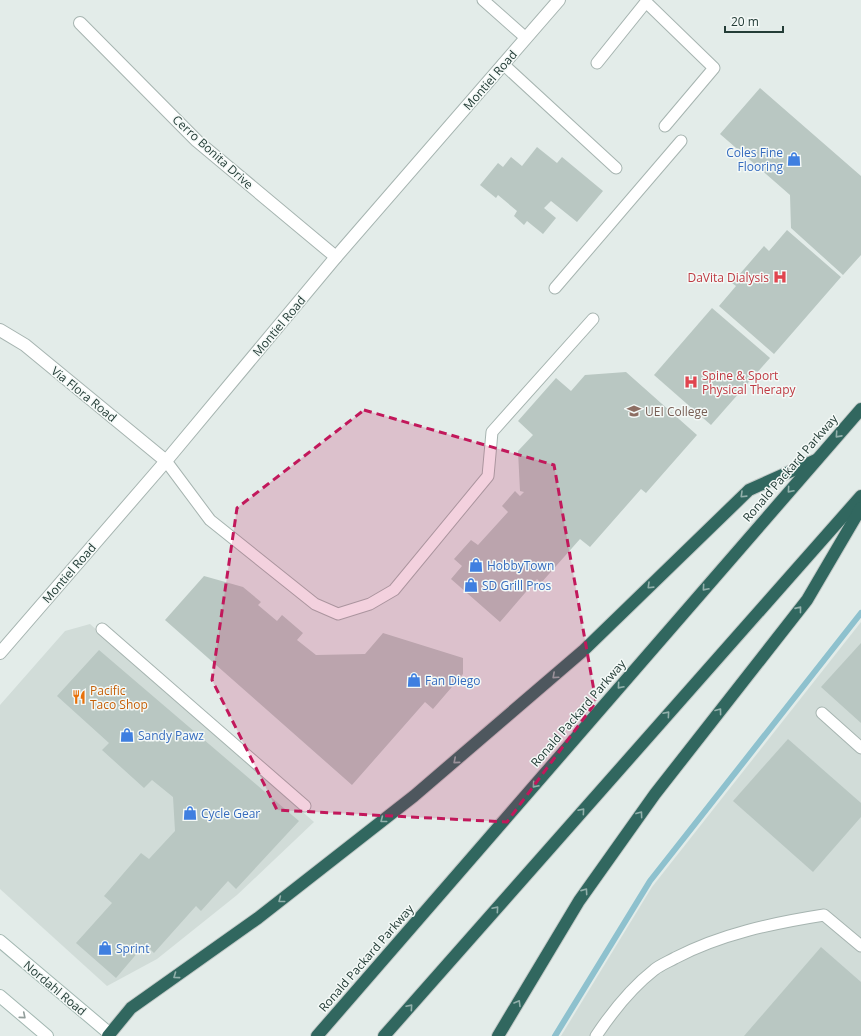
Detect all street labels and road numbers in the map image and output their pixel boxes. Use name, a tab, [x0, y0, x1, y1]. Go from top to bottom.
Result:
street label: Montiel Road	[459, 46, 521, 114]
street label: Cerro Bonita Drive	[169, 111, 257, 193]
street label: Montiel Road	[249, 292, 309, 360]
street label: Via Flora Road	[48, 362, 120, 426]
street label: Ronald Packard Parkway	[739, 410, 842, 525]
street label: Montiel Road	[38, 539, 100, 607]
street label: Ronald Packard Parkway	[527, 655, 630, 770]
street label: Ronald Packard Parkway	[315, 900, 418, 1015]
street label: Nordahl Road	[20, 957, 90, 1019]

